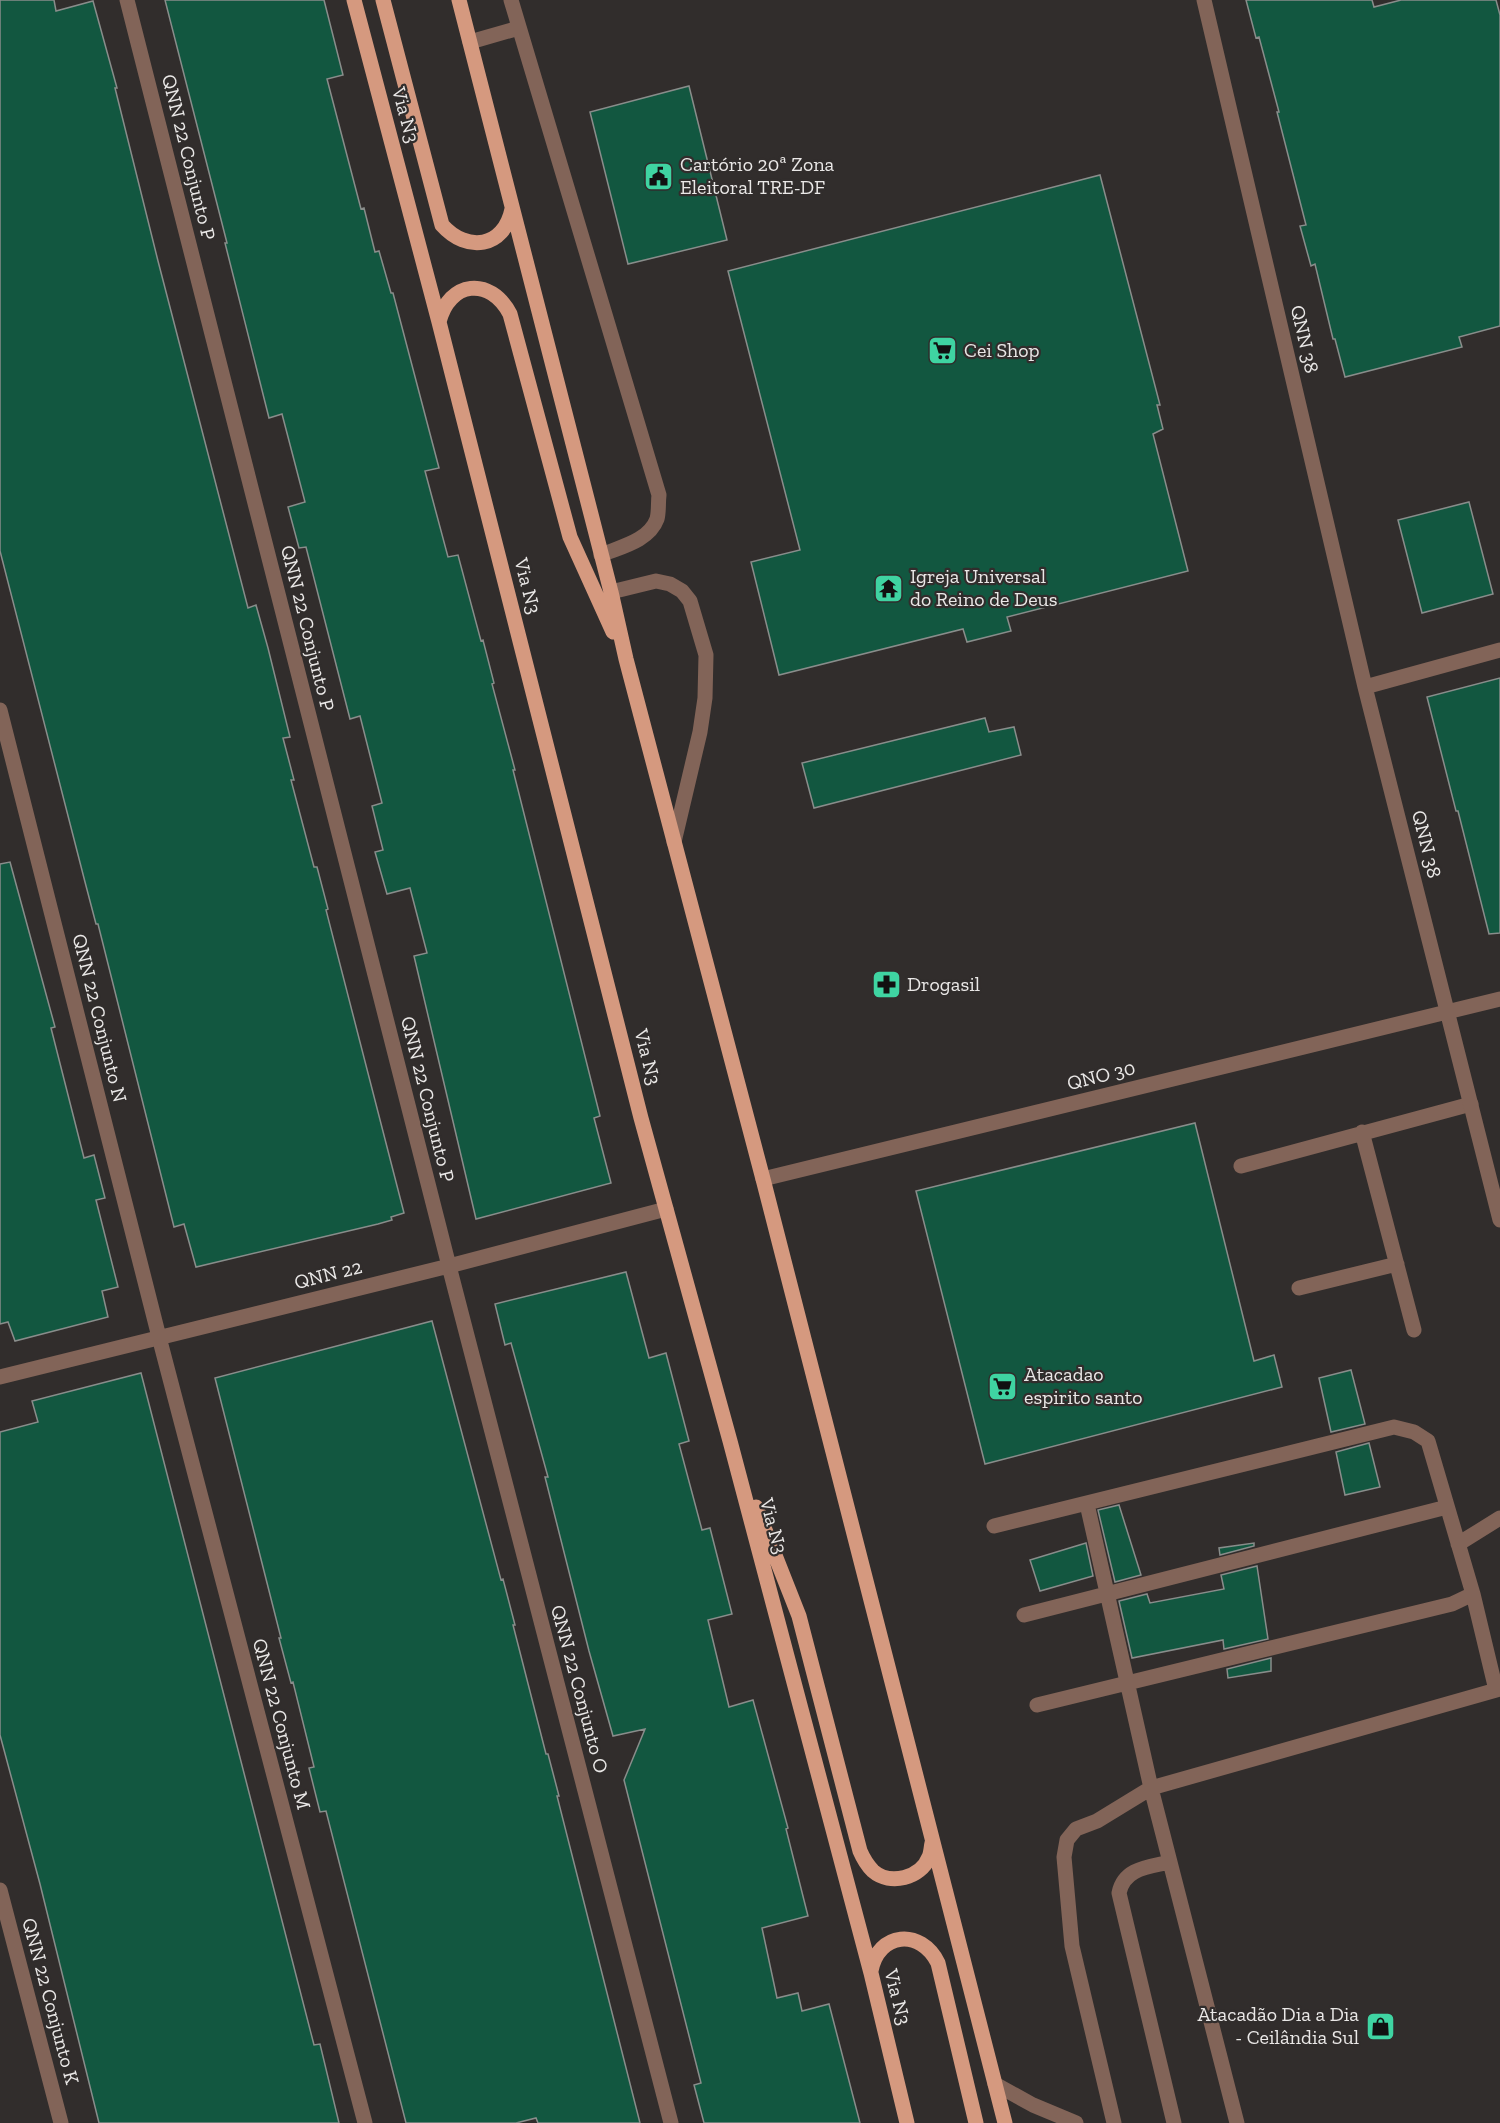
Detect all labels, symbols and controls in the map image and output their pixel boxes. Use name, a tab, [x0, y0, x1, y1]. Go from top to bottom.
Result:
street label: QNN 22 Conjunto P	[157, 72, 221, 242]
street label: Via N3	[387, 83, 425, 146]
place label: Cartório 20ª Zona Eleitoral TRE-DF	[680, 152, 835, 199]
public building icon: Cartório 20ª Zona Eleitoral TRE-DF	[643, 160, 675, 192]
street label: QNN 38	[1286, 303, 1324, 375]
supermarket icon: Cei Shop	[927, 334, 959, 366]
place label: Cei Shop	[964, 338, 1040, 362]
street label: QNN 22 Conjunto P	[276, 543, 340, 713]
street label: Via N3	[509, 555, 547, 617]
place label: Igreja Universal do Reino de Deus	[910, 564, 1058, 611]
temple icon: Igreja Universal do Reino de Deus	[873, 572, 905, 604]
street label: QNN 38	[1407, 808, 1447, 880]
street label: QNN 22 Conjunto N	[67, 931, 133, 1105]
pharmacy icon: Drogasil	[870, 968, 902, 1000]
place label: Drogasil	[907, 972, 980, 996]
street label: QNN 22 Conjunto P	[396, 1014, 460, 1184]
street label: Via N3	[629, 1026, 667, 1088]
street label: QNO 30	[1064, 1055, 1138, 1095]
street label: QNN 22	[292, 1254, 364, 1294]
place label: Atacadao espirito santo	[1024, 1362, 1143, 1409]
supermarket icon: Atacadao espirito santo	[987, 1370, 1019, 1402]
street label: Via N3	[755, 1494, 793, 1557]
street label: QNN 22 Conjunto O	[546, 1602, 614, 1776]
street label: QNN 22 Conjunto M	[248, 1636, 316, 1812]
street label: QNN 22 Conjunto K	[17, 1915, 85, 2087]
street label: Via N3	[879, 1966, 917, 2028]
place label: Atacadão Dia a Dia - Ceilândia Sul	[1197, 2002, 1359, 2049]
shop icon: Atacadão Dia a Dia - Ceilândia Sul	[1364, 2010, 1396, 2042]

